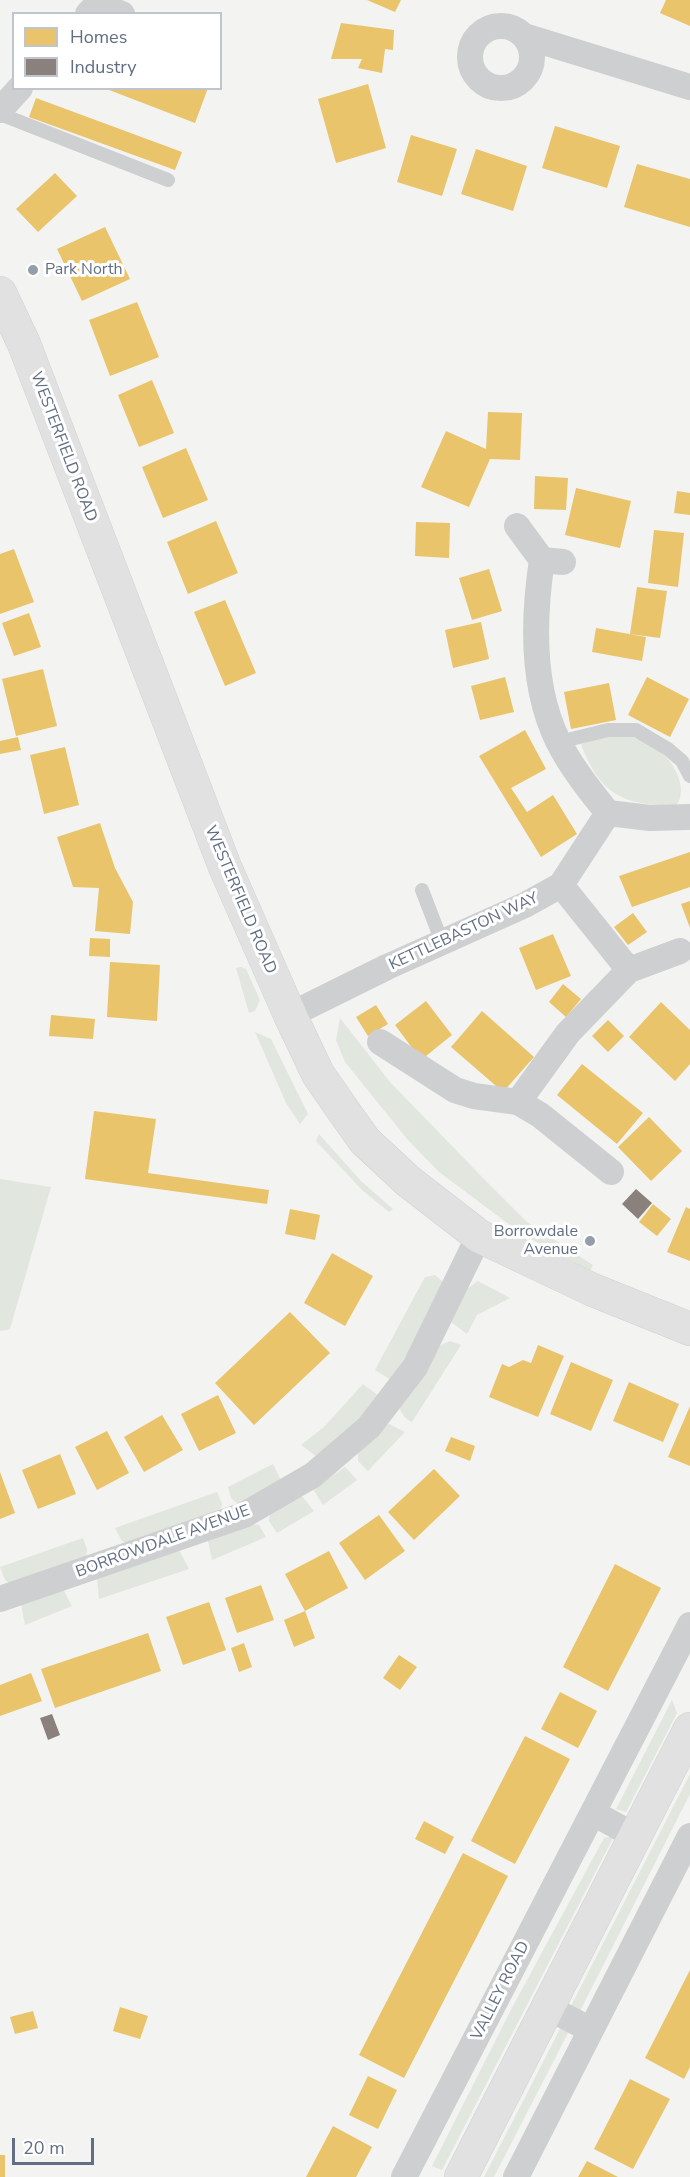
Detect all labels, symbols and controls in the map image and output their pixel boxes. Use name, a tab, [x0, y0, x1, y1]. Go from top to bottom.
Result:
legend	[12, 12, 222, 90]
text: Homes	[70, 25, 127, 49]
text: Industry	[70, 55, 137, 79]
place label: Park North	[45, 260, 123, 280]
marker: Park North	[26, 263, 40, 277]
street label: WESTERFIELD ROAD	[26, 369, 100, 525]
street label: WESTERFIELD ROAD	[200, 823, 280, 977]
street label: KETTLEBASTON WAY	[386, 889, 542, 975]
place label: Borrowdale Avenue	[494, 1222, 578, 1260]
marker: Borrowdale Avenue	[583, 1234, 597, 1248]
street label: BORROWDALE AVENUE	[74, 1502, 252, 1582]
street label: VALLEY ROAD	[468, 1938, 534, 2044]
scale bar	[15, 2126, 98, 2164]
text: 20 m	[23, 2136, 65, 2160]

